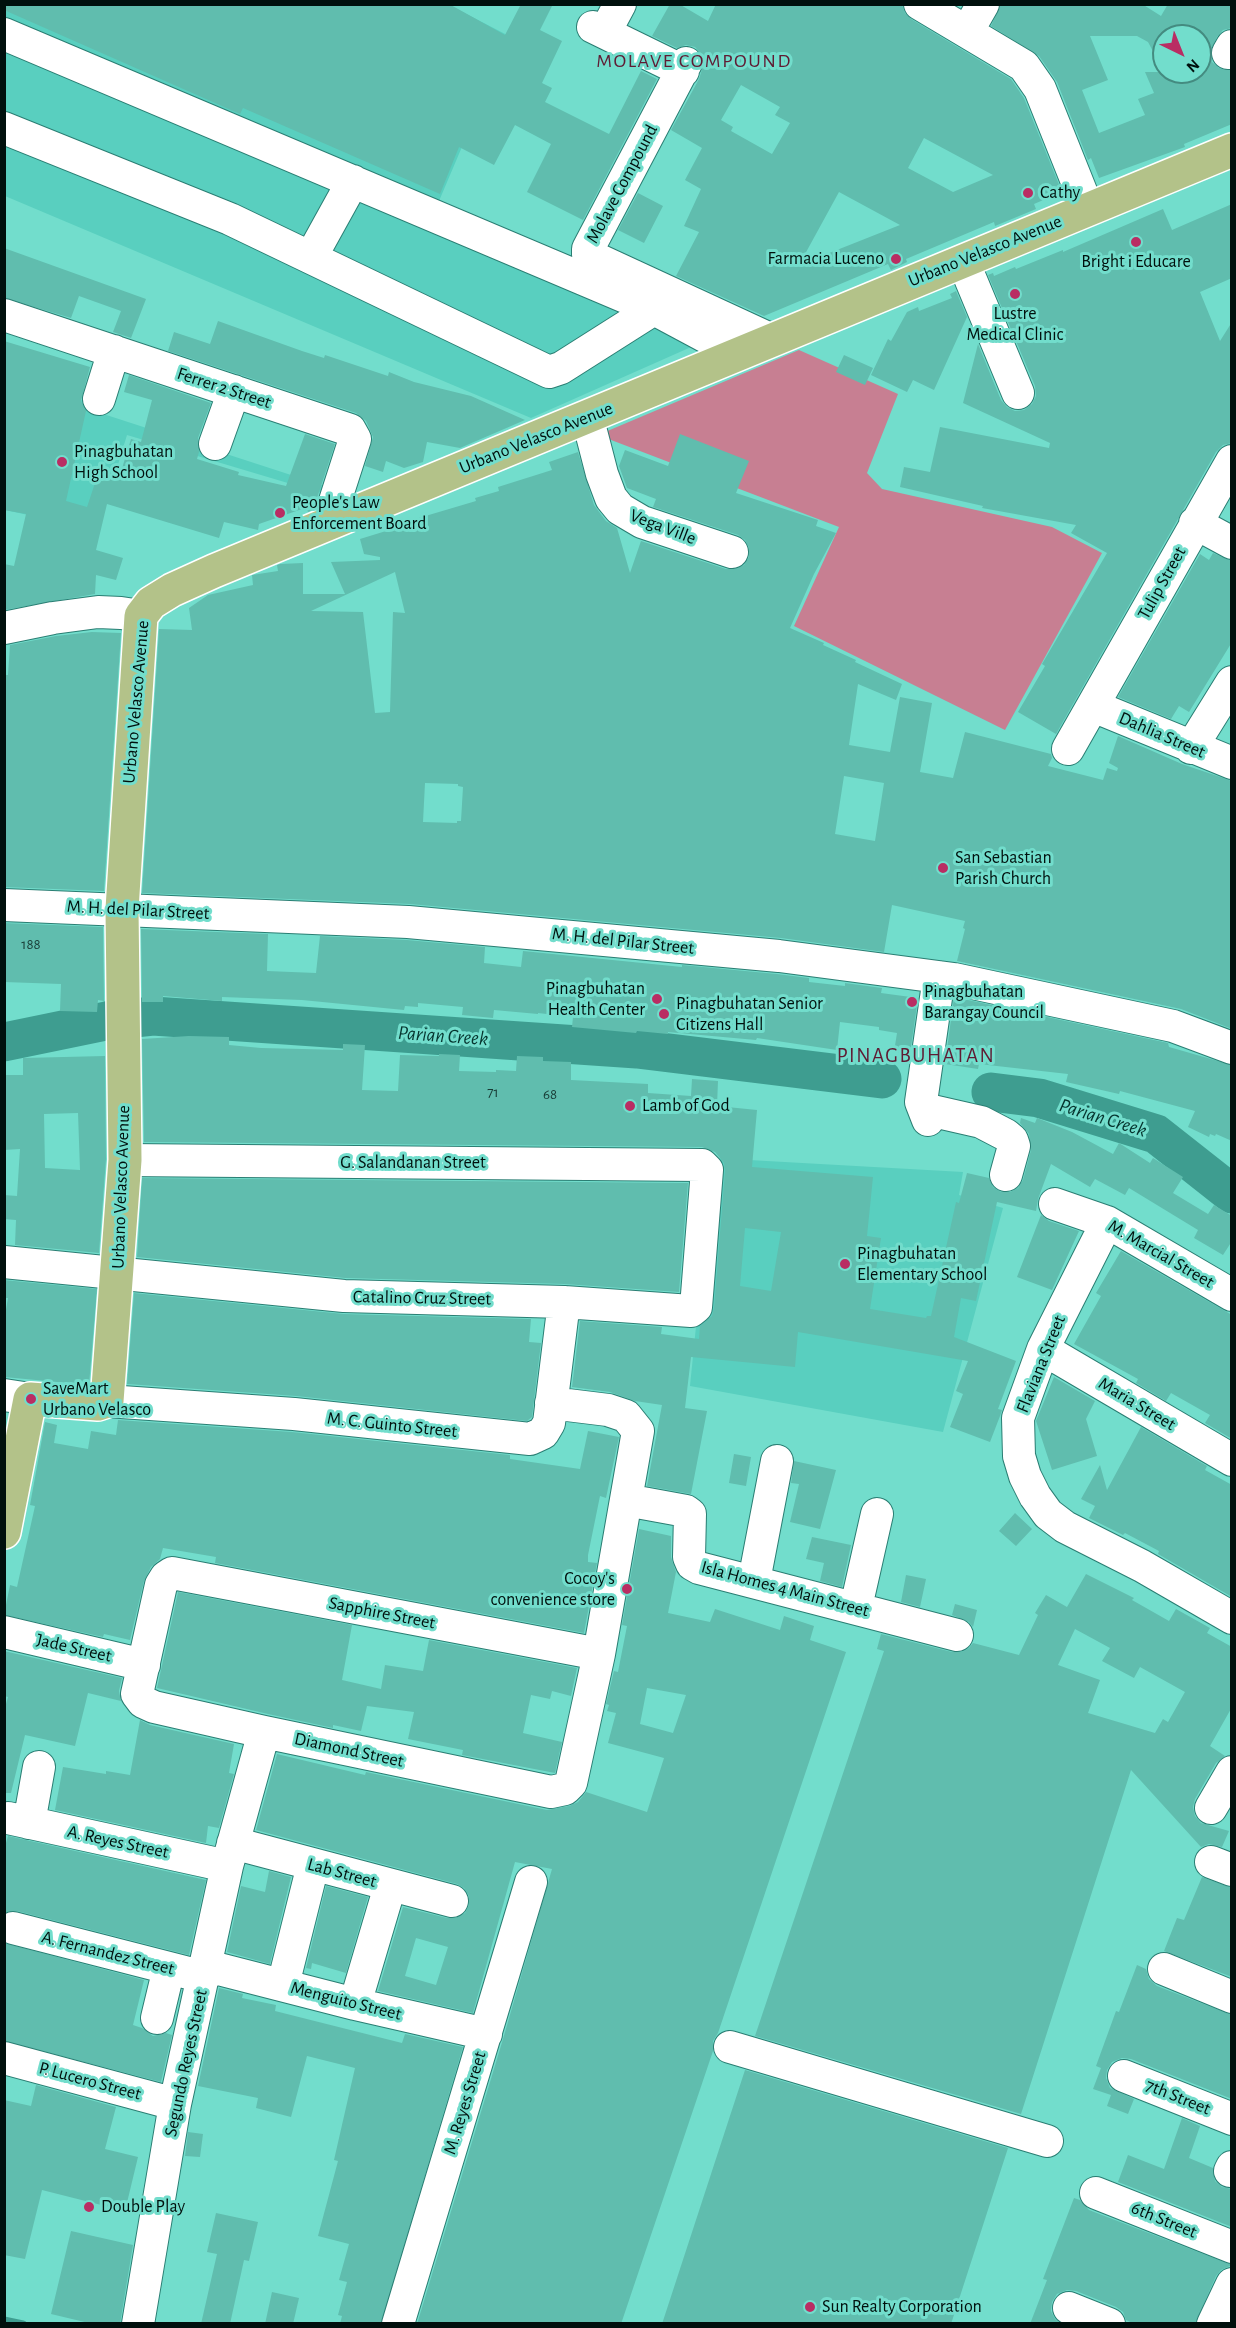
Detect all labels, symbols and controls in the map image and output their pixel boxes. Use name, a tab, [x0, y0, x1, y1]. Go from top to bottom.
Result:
north arrow	[1152, 24, 1212, 84]
district label: MOLAVE COMPOUND	[596, 49, 792, 73]
text: N	[1183, 56, 1202, 75]
street label: Molave Compound	[582, 121, 662, 247]
place label: Cathy	[1040, 182, 1080, 204]
marker: Cathy	[1021, 186, 1035, 200]
street label: Urbano Velasco Avenue	[905, 210, 1065, 292]
marker: Bright i Educare	[1129, 235, 1143, 249]
place label: Farmacia Luceno	[768, 248, 884, 270]
place label: Bright i Educare	[1081, 251, 1191, 273]
marker: Farmacia Luceno	[889, 252, 903, 266]
marker: Lustre Medical Clinic	[1008, 287, 1022, 301]
place label: Lustre Medical Clinic	[966, 303, 1064, 346]
street label: Ferrer 2 Street	[174, 363, 274, 413]
street label: Urbano Velasco Avenue	[456, 397, 616, 479]
place label: Pinagbuhatan High School	[74, 441, 173, 484]
marker: Pinagbuhatan High School	[55, 455, 69, 469]
place label: People's Law Enforcement Board	[292, 492, 427, 534]
street label: Vega Ville	[627, 505, 699, 549]
marker: People's Law Enforcement Board	[273, 506, 287, 520]
street label: Tulip Street	[1133, 543, 1191, 623]
street label: Urbano Velasco Avenue	[118, 620, 154, 784]
street label: Dahlia Street	[1116, 707, 1208, 763]
place label: San Sebastian Parish Church	[955, 847, 1052, 890]
marker: San Sebastian Parish Church	[936, 861, 950, 875]
street label: M. H. del Pilar Street	[66, 895, 210, 925]
street label: M. H. del Pilar Street	[551, 923, 695, 959]
house number: 188	[21, 935, 41, 953]
place label: Pinagbuhatan Health Center	[546, 978, 645, 1020]
place label: Pinagbuhatan Barangay Council	[924, 981, 1044, 1024]
marker: Pinagbuhatan Health Center	[650, 992, 664, 1006]
place label: Pinagbuhatan Senior Citizens Hall	[676, 993, 823, 1036]
marker: Pinagbuhatan Barangay Council	[905, 995, 919, 1009]
marker: Pinagbuhatan Senior Citizens Hall	[657, 1007, 671, 1021]
water label: Parian Creek	[397, 1021, 489, 1051]
district label: PINAGBUHATAN	[837, 1043, 995, 1069]
house number: 71	[487, 1083, 499, 1101]
house number: 68	[543, 1085, 557, 1103]
water label: Parian Creek	[1056, 1093, 1150, 1143]
place label: Lamb of God	[642, 1095, 730, 1117]
marker: Lamb of God	[623, 1099, 637, 1113]
street label: Urbano Velasco Avenue	[107, 1105, 135, 1269]
street label: G. Salandanan Street	[340, 1152, 486, 1174]
street label: M. Marcial Street	[1104, 1215, 1218, 1293]
place label: Pinagbuhatan Elementary School	[857, 1243, 987, 1286]
marker: Pinagbuhatan Elementary School	[838, 1257, 852, 1271]
street label: Catalino Cruz Street	[353, 1286, 491, 1310]
street label: Flaviana Street	[1012, 1312, 1070, 1416]
street label: Maria Street	[1095, 1373, 1179, 1435]
place label: SaveMart Urbano Velasco	[43, 1378, 151, 1420]
marker: SaveMart Urbano Velasco	[24, 1392, 38, 1406]
street label: M. C. Guinto Street	[326, 1407, 458, 1443]
street label: Isla Homes 4 Main Street	[699, 1556, 871, 1622]
place label: Cocoy's convenience store	[490, 1568, 615, 1610]
marker: Cocoy's convenience store	[620, 1582, 634, 1596]
street label: Sapphire Street	[327, 1592, 437, 1634]
street label: Jade Street	[34, 1629, 114, 1667]
street label: Diamond Street	[292, 1728, 406, 1772]
street label: A. Reyes Street	[65, 1821, 171, 1863]
street label: Lab Street	[305, 1853, 379, 1893]
street label: A. Fernandez Street	[39, 1926, 177, 1980]
street label: Menguito Street	[288, 1977, 404, 2025]
street label: Segundo Reyes Street	[160, 1987, 212, 2139]
street label: M. Reyes Street	[439, 2049, 491, 2157]
street label: P. Lucero Street	[37, 2057, 143, 2105]
street label: 7th Street	[1142, 2074, 1214, 2120]
place label: Double Play	[101, 2196, 185, 2218]
street label: 6th Street	[1128, 2197, 1200, 2243]
marker: Double Play	[82, 2200, 96, 2214]
place label: Sun Realty Corporation	[822, 2296, 982, 2318]
marker: Sun Realty Corporation	[803, 2300, 817, 2314]

